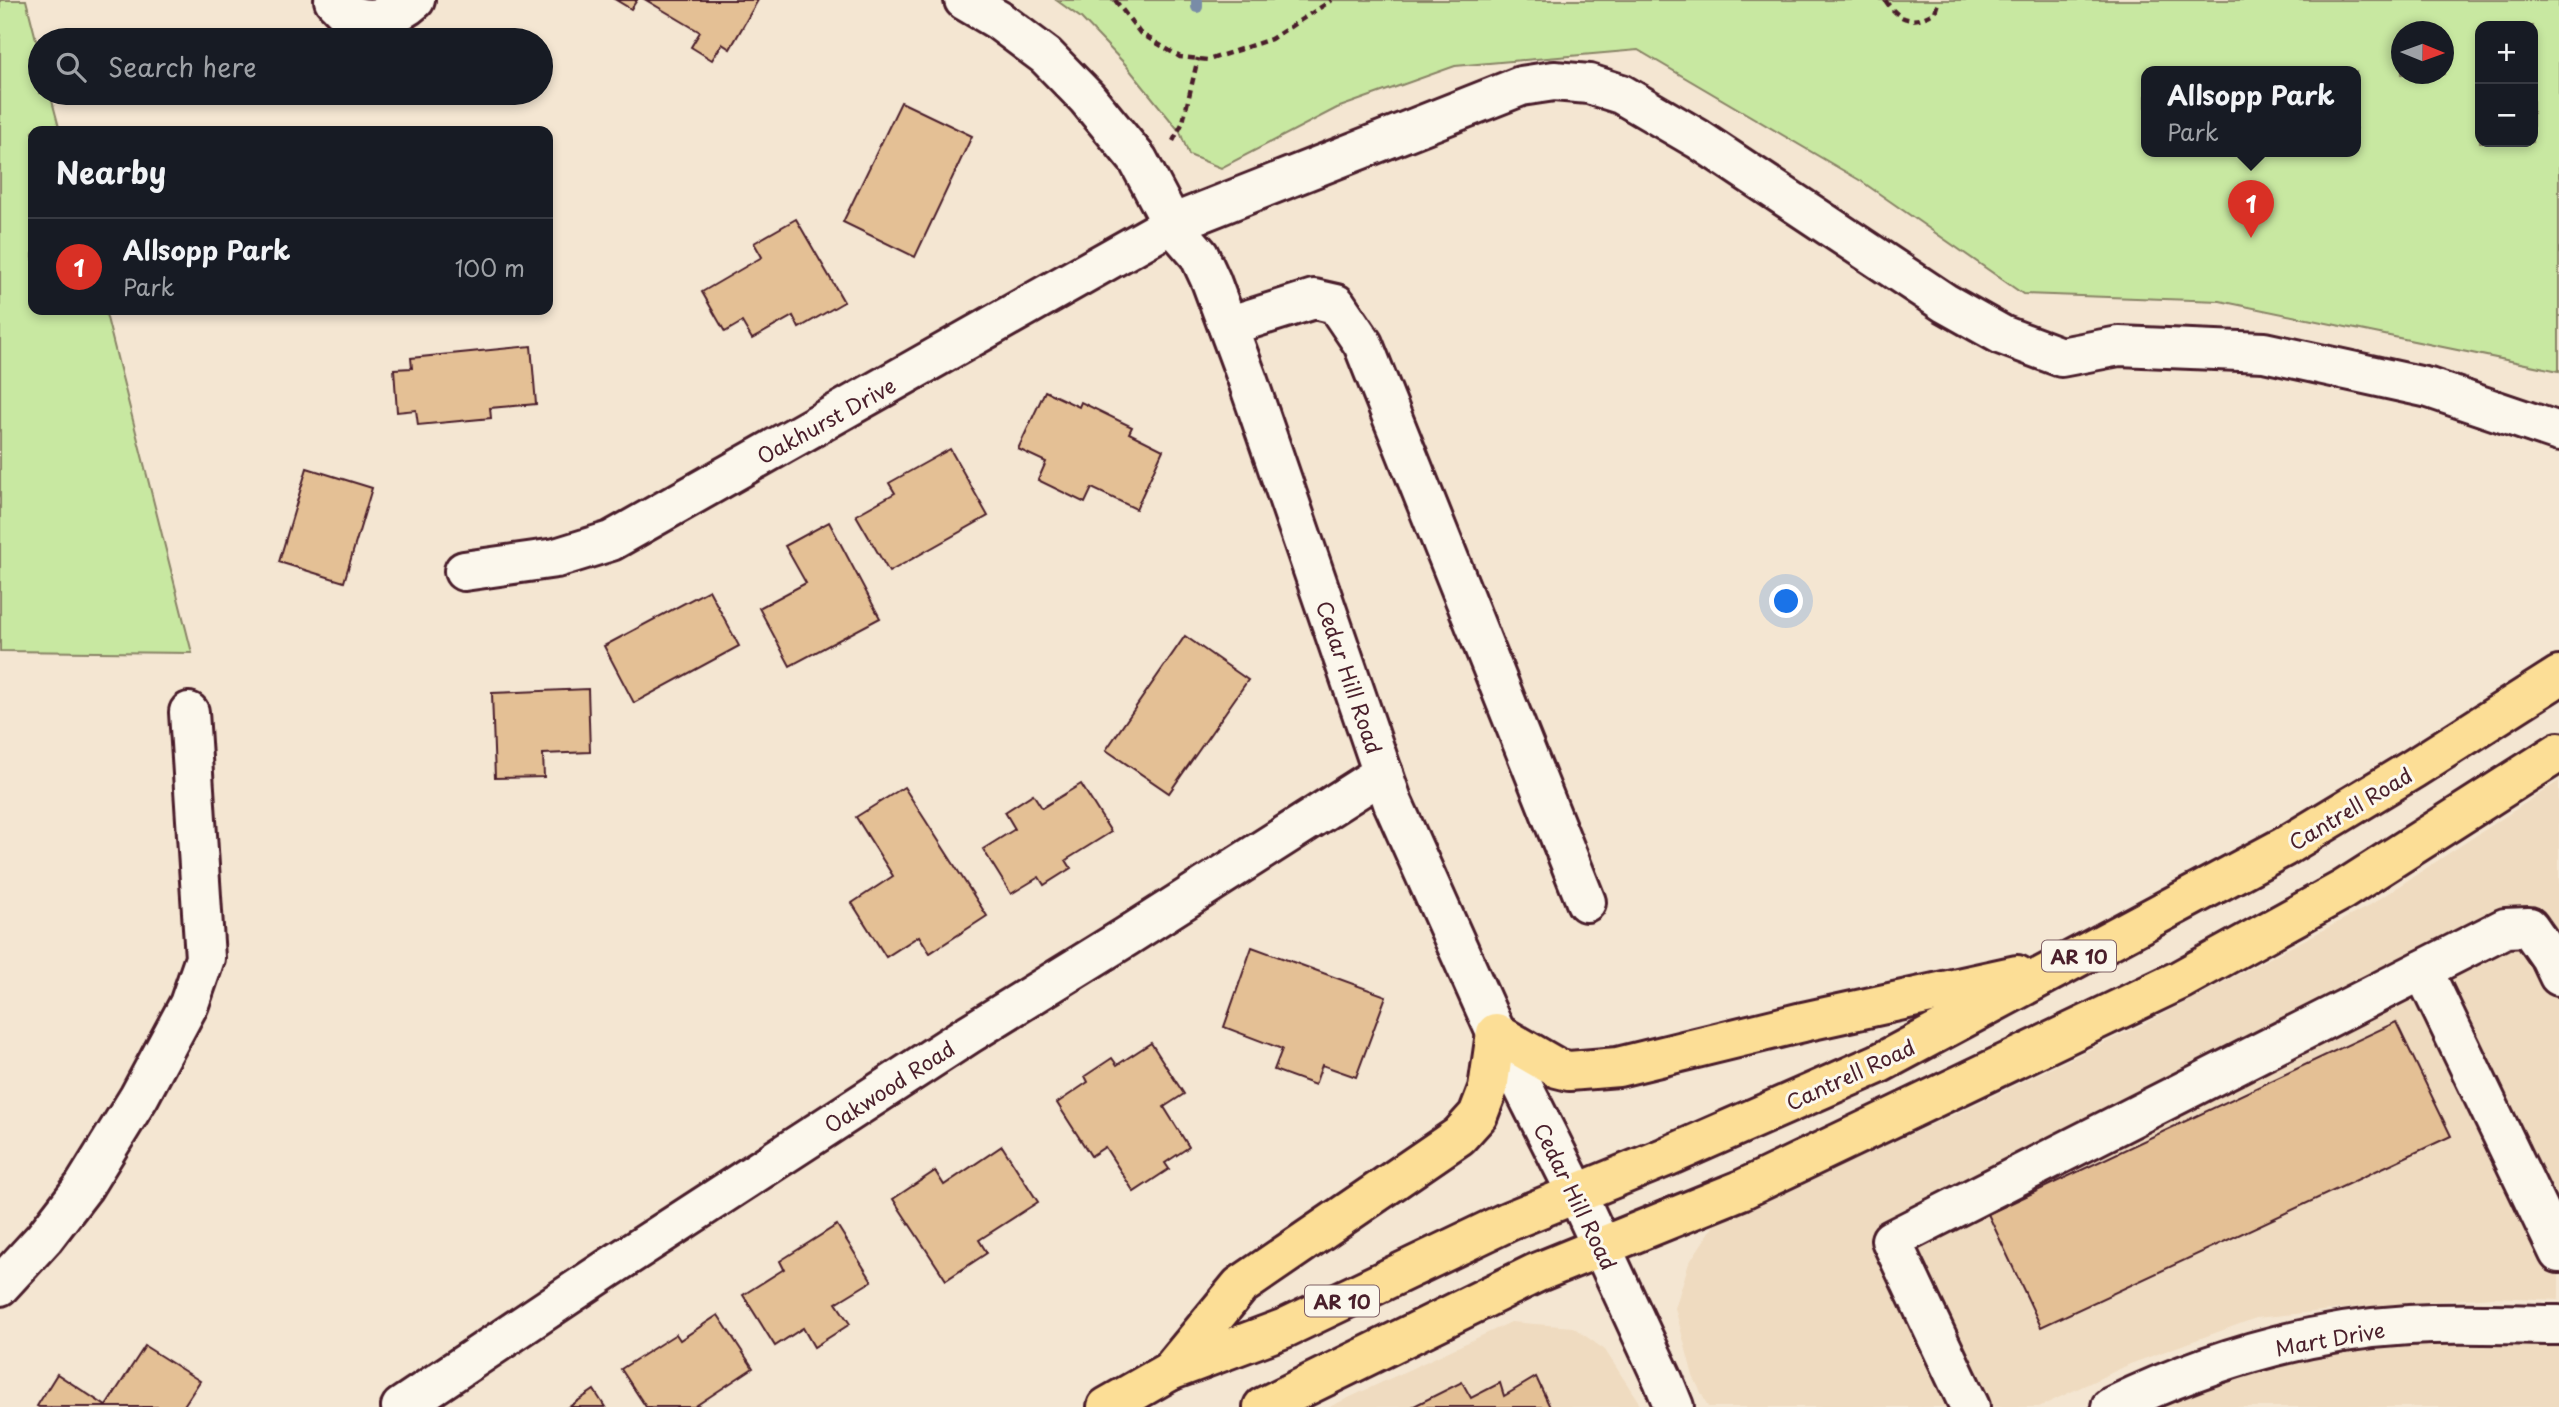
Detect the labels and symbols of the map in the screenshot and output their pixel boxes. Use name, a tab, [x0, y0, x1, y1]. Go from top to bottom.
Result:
north arrow	[2391, 21, 2454, 84]
pin: 1	[2228, 180, 2274, 238]
street label: Oakhurst Drive	[751, 369, 901, 471]
your location	[1769, 584, 1803, 618]
street label: Cedar Hill Road	[1309, 596, 1391, 758]
street label: Cantrell Road	[2282, 758, 2418, 858]
road number: AR 10	[2042, 940, 2116, 972]
street label: Cantrell Road	[1780, 1030, 1920, 1118]
street label: Oakwood Road	[817, 1032, 961, 1140]
street label: Cedar Hill Road	[1526, 1117, 1626, 1275]
road number: AR 10	[1305, 1286, 1379, 1316]
street label: Mart Drive	[2273, 1313, 2387, 1363]

